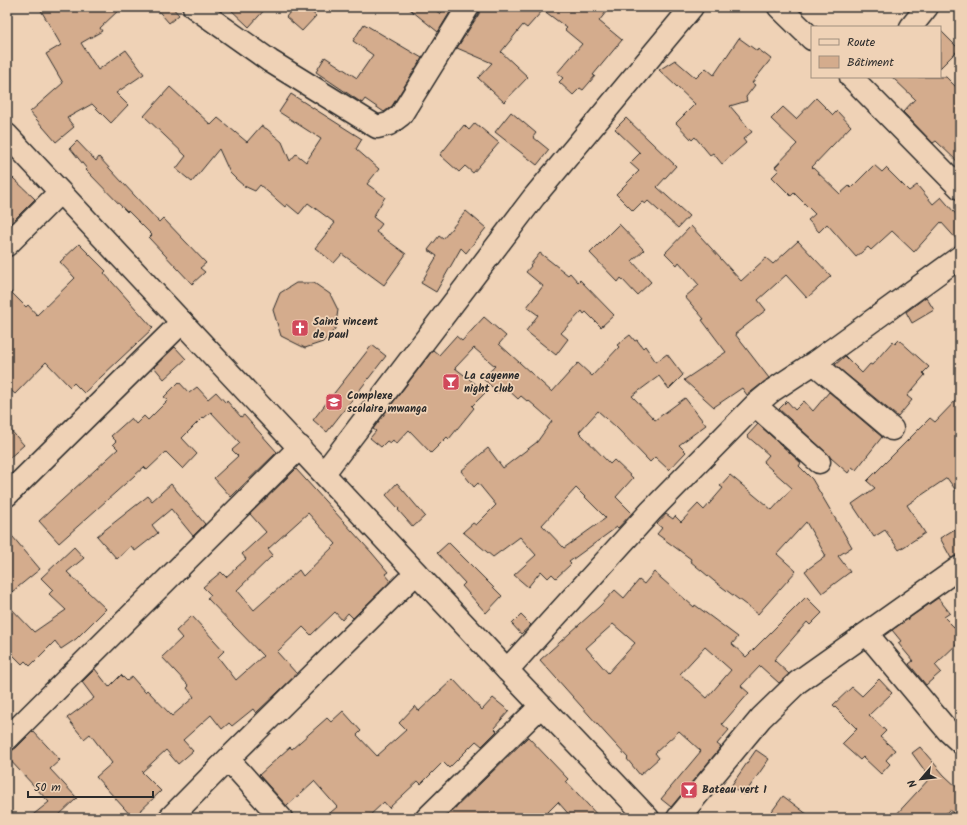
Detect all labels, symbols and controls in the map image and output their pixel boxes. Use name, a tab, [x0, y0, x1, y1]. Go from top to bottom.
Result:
legend	[811, 26, 941, 78]
text: Route	[847, 33, 876, 52]
text: Bâtiment	[847, 53, 894, 72]
place label: Saint vincent de paul	[313, 313, 379, 344]
church icon: Saint vincent de paul	[290, 318, 310, 338]
place label: La cayenne night club	[464, 367, 520, 398]
bar icon: La cayenne night club	[441, 372, 461, 392]
place label: Complexe scolaire mwanga	[347, 387, 427, 418]
school or university icon: Complexe scolaire mwanga	[324, 392, 344, 412]
north arrow	[901, 759, 941, 799]
scale bar	[28, 773, 153, 799]
text: N	[903, 776, 923, 791]
text: 50 m	[34, 778, 61, 797]
bar icon: Bateau vert 1	[679, 780, 699, 800]
place label: Bateau vert 1	[702, 781, 767, 799]

